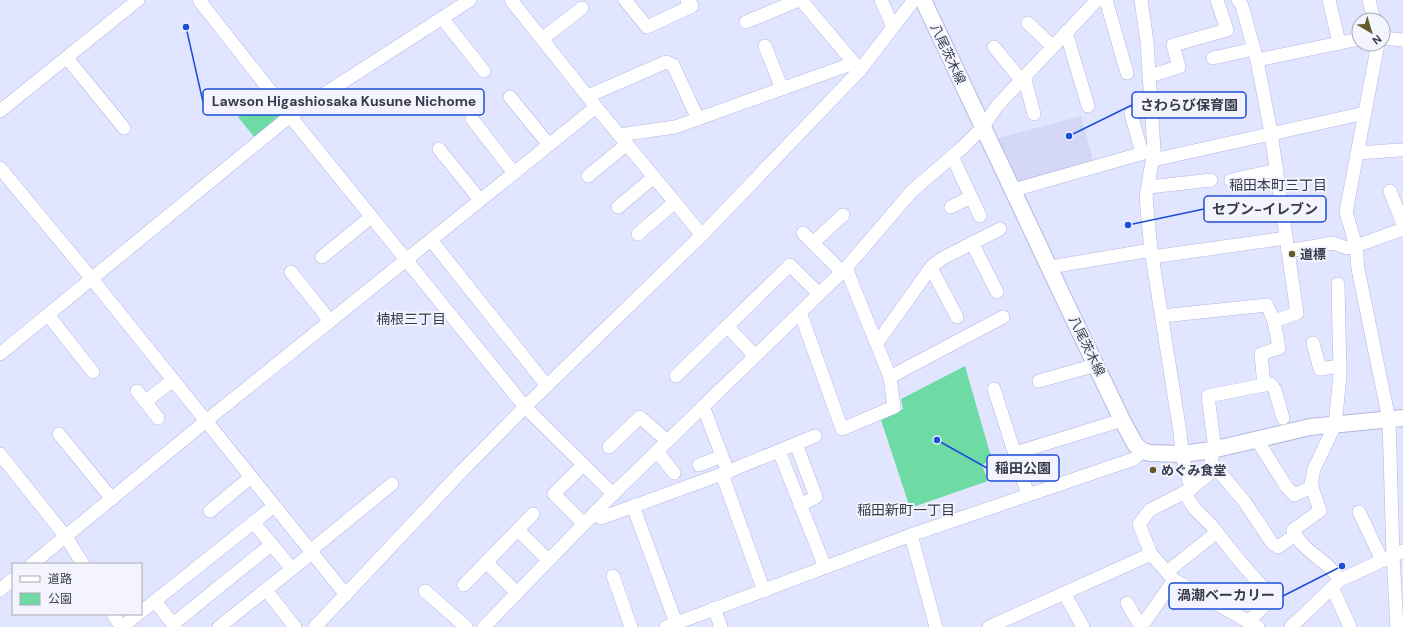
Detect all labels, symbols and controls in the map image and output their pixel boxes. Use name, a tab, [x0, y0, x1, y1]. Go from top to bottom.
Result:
north arrow	[1351, 12, 1391, 52]
street label: 八尾茨木線	[927, 21, 969, 87]
text: N	[1370, 32, 1385, 48]
callout: Lawson Higashiosaka Kusune Nichome	[203, 89, 484, 115]
text: Lawson Higashiosaka Kusune Nichome	[212, 92, 476, 110]
callout: さわらび保育園	[1132, 92, 1246, 118]
text: さわらび保育園	[1140, 96, 1238, 114]
district label: 稲田本町三丁目	[1229, 176, 1327, 194]
callout: セブン-イレブン	[1204, 196, 1326, 222]
text: セブン-イレブン	[1212, 200, 1318, 218]
place label: 道標	[1300, 246, 1326, 263]
marker: 道標	[1287, 249, 1297, 259]
district label: 楠根三丁目	[376, 310, 446, 328]
street label: 八尾茨木線	[1065, 313, 1109, 379]
callout: 稲田公園	[987, 455, 1059, 481]
text: 稲田公園	[995, 459, 1051, 477]
place label: めぐみ食堂	[1161, 462, 1226, 479]
marker: めぐみ食堂	[1148, 465, 1158, 475]
district label: 稲田新町一丁目	[857, 501, 955, 519]
legend	[12, 563, 142, 615]
text: 道路	[48, 571, 72, 587]
callout: 渦潮ベーカリー	[1169, 583, 1283, 609]
text: 渦潮ベーカリー	[1177, 586, 1275, 604]
text: 公園	[48, 591, 72, 607]

